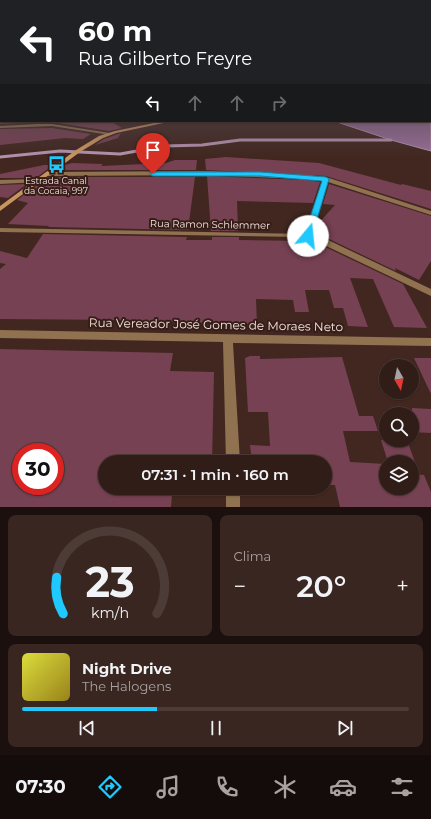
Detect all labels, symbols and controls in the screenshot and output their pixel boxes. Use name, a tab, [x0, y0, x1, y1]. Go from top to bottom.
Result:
text: 60 m	[78, 14, 152, 48]
icon: left	[12, 16, 64, 68]
text: Rua Gilberto Freyre	[78, 48, 252, 70]
icon: left	[142, 92, 164, 114]
icon: ahead	[184, 92, 206, 114]
icon: ahead	[226, 92, 248, 114]
icon: right	[268, 92, 290, 114]
pin	[136, 133, 170, 174]
icon: arrive	[142, 139, 164, 161]
bus stop icon: Estrada Canal da Cocaia, 997	[46, 154, 66, 174]
place label: Estrada Canal da Cocaia, 997	[24, 175, 88, 196]
position arrow	[287, 215, 329, 257]
street label: Rua Ramon Schlemmer	[150, 217, 270, 232]
street label: Rua Vereador José Gomes de Moraes Neto	[89, 315, 343, 334]
north arrow	[379, 359, 419, 399]
map controls	[379, 359, 419, 495]
button: search	[379, 407, 419, 447]
speed limit sign: 30	[12, 443, 64, 495]
button: layers	[379, 455, 419, 495]
text: 07:31 · 1 min · 160 m	[141, 465, 289, 484]
text: Clima	[234, 548, 271, 564]
text: 23	[85, 556, 134, 606]
text: 20°	[296, 568, 346, 605]
text: −	[234, 573, 246, 600]
text: +	[396, 573, 409, 600]
text: km/h	[91, 603, 129, 621]
text: Night Drive	[82, 659, 172, 678]
text: The Halogens	[82, 678, 171, 694]
icon: previous	[76, 717, 98, 739]
icon: pause	[205, 717, 227, 739]
icon: next	[334, 717, 356, 739]
icon: directions	[96, 773, 124, 801]
icon: music	[154, 773, 182, 801]
icon: phone	[213, 773, 241, 801]
icon: climate	[271, 773, 299, 801]
icon: car	[329, 773, 357, 801]
icon: filters	[388, 773, 416, 801]
text: 07:30	[15, 776, 66, 798]

